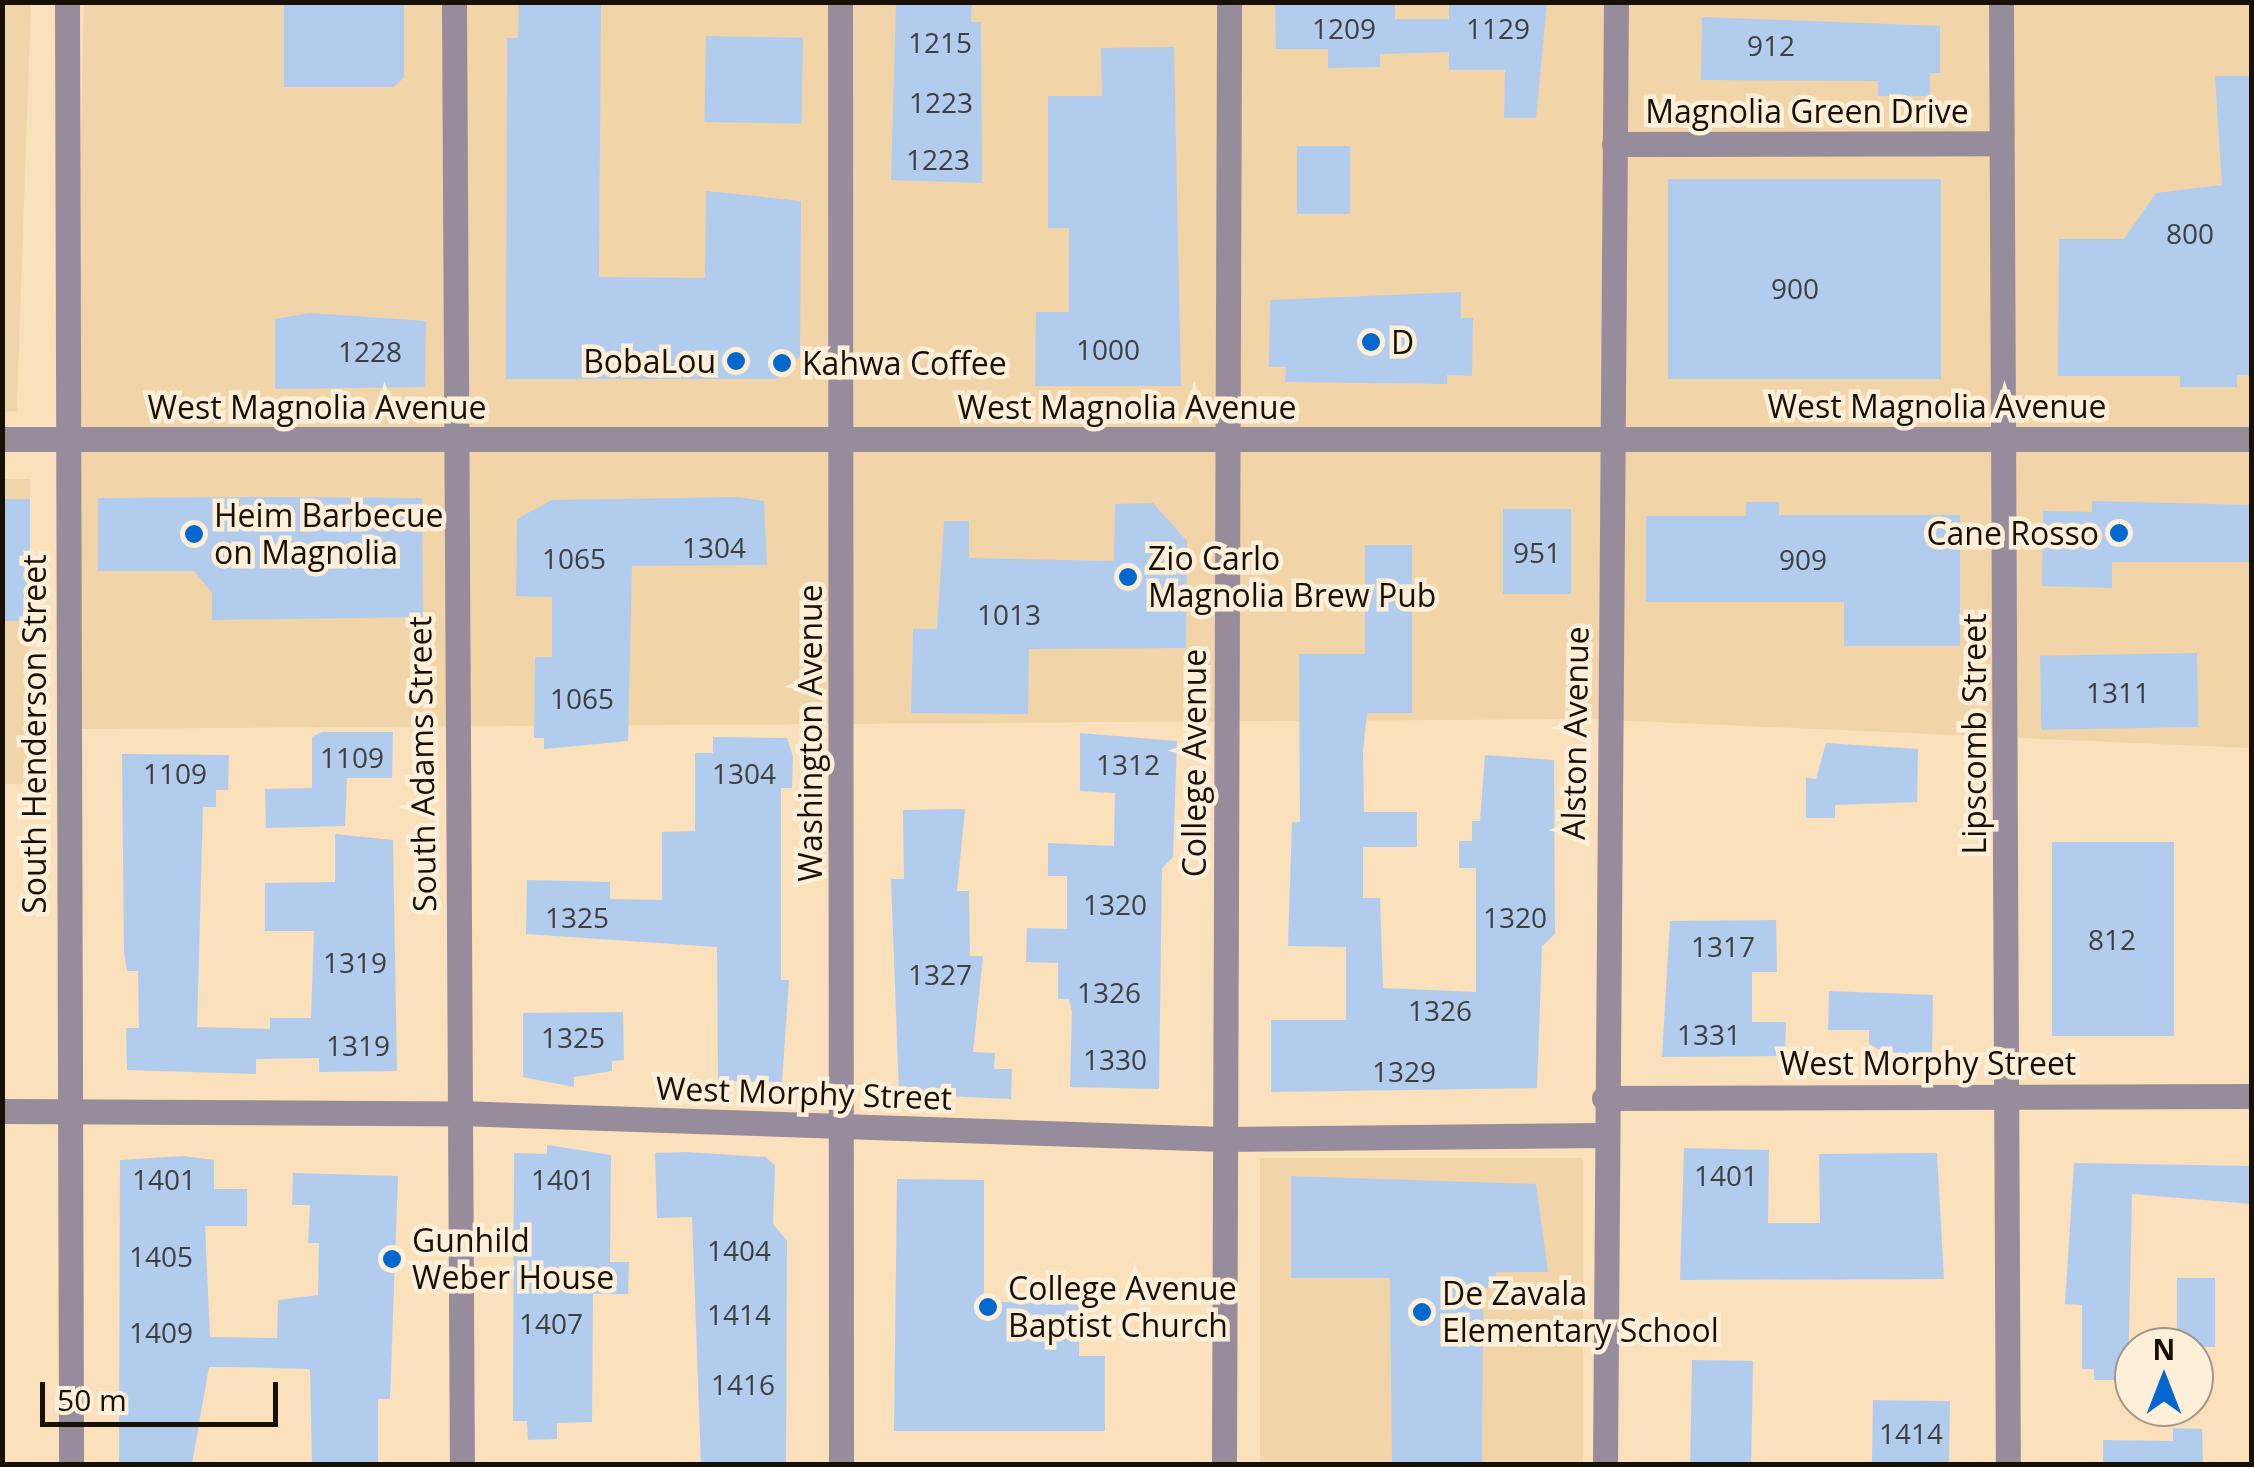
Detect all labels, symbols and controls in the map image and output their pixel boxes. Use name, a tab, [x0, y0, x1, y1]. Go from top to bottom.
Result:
house number: 1209	[1312, 11, 1376, 45]
house number: 1129	[1466, 11, 1530, 45]
house number: 1215	[908, 25, 972, 59]
house number: 912	[1747, 28, 1795, 62]
house number: 1223	[909, 85, 973, 119]
street label: Magnolia Green Drive	[1645, 92, 1969, 130]
house number: 1223	[906, 142, 970, 176]
house number: 800	[2166, 216, 2214, 250]
house number: 900	[1771, 271, 1819, 305]
place label: D	[1391, 323, 1414, 361]
marker: D	[1360, 331, 1382, 353]
house number: 1000	[1076, 332, 1140, 366]
house number: 1228	[338, 334, 402, 368]
place label: BobaLou	[583, 342, 716, 380]
place label: Kahwa Coffee	[802, 344, 1007, 382]
marker: BobaLou	[725, 350, 747, 372]
marker: Kahwa Coffee	[771, 352, 793, 374]
street label: West Magnolia Avenue	[1768, 387, 2106, 425]
street label: West Magnolia Avenue	[148, 388, 486, 426]
street label: West Magnolia Avenue	[958, 388, 1296, 426]
place label: Heim Barbecue on Magnolia	[214, 497, 444, 572]
place label: Cane Rosso	[1926, 514, 2099, 552]
marker: Cane Rosso	[2108, 522, 2130, 544]
marker: Heim Barbecue on Magnolia	[183, 523, 205, 545]
house number: 1304	[682, 530, 746, 564]
house number: 951	[1513, 535, 1561, 569]
place label: Zio Carlo Magnolia Brew Pub	[1148, 540, 1436, 615]
house number: 1065	[542, 541, 606, 575]
house number: 909	[1779, 542, 1827, 576]
street label: South Henderson Street	[15, 554, 53, 914]
marker: Zio Carlo Magnolia Brew Pub	[1117, 566, 1139, 588]
street label: Washington Avenue	[791, 584, 829, 882]
house number: 1013	[977, 597, 1041, 631]
street label: Lipscomb Street	[1955, 613, 1993, 855]
street label: South Adams Street	[400, 616, 444, 912]
street label: Alston Avenue	[1554, 626, 1596, 840]
street label: College Avenue	[1175, 649, 1213, 877]
house number: 1311	[2086, 675, 2150, 709]
house number: 1065	[550, 681, 614, 715]
house number: 1109	[320, 740, 384, 774]
house number: 1312	[1096, 747, 1160, 781]
house number: 1109	[143, 756, 207, 790]
house number: 1304	[712, 756, 776, 790]
house number: 1320	[1083, 887, 1147, 921]
house number: 1325	[545, 900, 609, 934]
house number: 1320	[1483, 900, 1547, 934]
house number: 812	[2088, 922, 2136, 956]
house number: 1317	[1691, 929, 1755, 963]
house number: 1319	[323, 945, 387, 979]
house number: 1327	[908, 957, 972, 991]
house number: 1326	[1077, 975, 1141, 1009]
house number: 1326	[1408, 993, 1472, 1027]
house number: 1331	[1677, 1017, 1741, 1051]
house number: 1325	[541, 1020, 605, 1054]
house number: 1319	[326, 1028, 390, 1062]
house number: 1330	[1083, 1042, 1147, 1076]
street label: West Morphy Street	[1780, 1044, 2076, 1082]
house number: 1329	[1372, 1054, 1436, 1088]
street label: West Morphy Street	[655, 1069, 953, 1117]
house number: 1401	[1694, 1158, 1758, 1192]
house number: 1401	[132, 1162, 196, 1196]
house number: 1401	[531, 1162, 595, 1196]
place label: Gunhild Weber House	[412, 1222, 614, 1297]
house number: 1404	[707, 1233, 771, 1267]
house number: 1405	[129, 1239, 193, 1273]
marker: Gunhild Weber House	[381, 1248, 403, 1270]
place label: College Avenue Baptist Church	[1008, 1270, 1237, 1345]
place label: De Zavala Elementary School	[1442, 1275, 1719, 1350]
marker: College Avenue Baptist Church	[977, 1296, 999, 1318]
house number: 1414	[707, 1297, 771, 1331]
marker: De Zavala Elementary School	[1411, 1301, 1433, 1323]
house number: 1407	[519, 1306, 583, 1340]
house number: 1409	[129, 1315, 193, 1349]
north arrow	[2114, 1327, 2214, 1427]
text: N	[2153, 1330, 2175, 1368]
scale bar	[45, 1362, 282, 1424]
house number: 1416	[711, 1367, 775, 1401]
text: 50 m	[57, 1379, 127, 1420]
house number: 1414	[1879, 1416, 1943, 1450]

